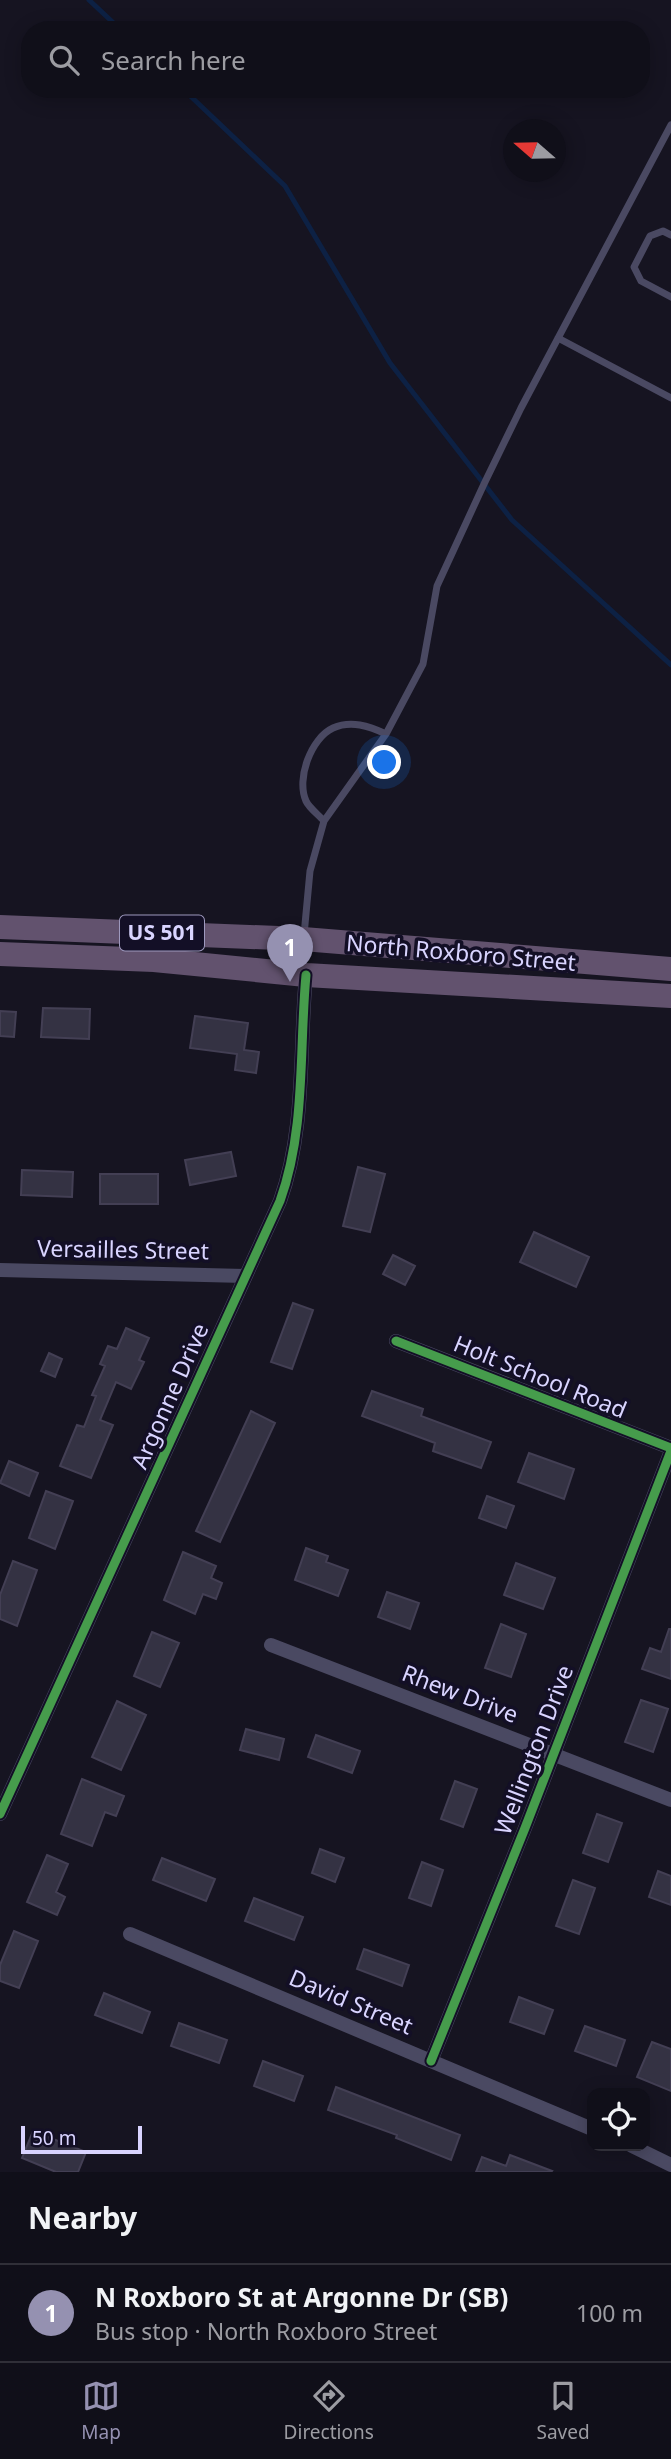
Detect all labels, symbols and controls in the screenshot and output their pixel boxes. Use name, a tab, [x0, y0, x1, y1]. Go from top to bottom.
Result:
search box	[21, 21, 650, 98]
icon: search	[45, 41, 83, 79]
text: Search here	[101, 42, 246, 78]
north arrow	[503, 119, 566, 182]
your location	[367, 745, 401, 779]
road number: US 501	[120, 916, 204, 950]
pin: 1	[267, 924, 313, 982]
street label: North Roxboro Street	[345, 926, 577, 978]
street label: Versailles Street	[37, 1232, 209, 1266]
street label: Argonne Drive	[123, 1318, 215, 1473]
street label: Holt School Road	[449, 1327, 632, 1425]
street label: Rhew Drive	[398, 1656, 523, 1730]
street label: Wellington Drive	[486, 1660, 580, 1839]
street label: David Street	[285, 1961, 418, 2042]
map controls	[587, 2088, 650, 2151]
button: locate	[587, 2088, 650, 2151]
scale bar	[21, 2123, 142, 2155]
text: 50 m	[32, 2125, 76, 2151]
text: Nearby	[28, 2197, 137, 2238]
text: N Roxboro St at Argonne Dr (SB)	[95, 2279, 508, 2315]
text: 1	[44, 2297, 58, 2329]
text: 100 m	[576, 2297, 643, 2329]
text: Bus stop · North Roxboro Street	[95, 2315, 437, 2347]
tab: Map	[81, 2377, 121, 2445]
tab: Directions	[284, 2377, 374, 2445]
tab: Saved	[536, 2377, 590, 2445]

